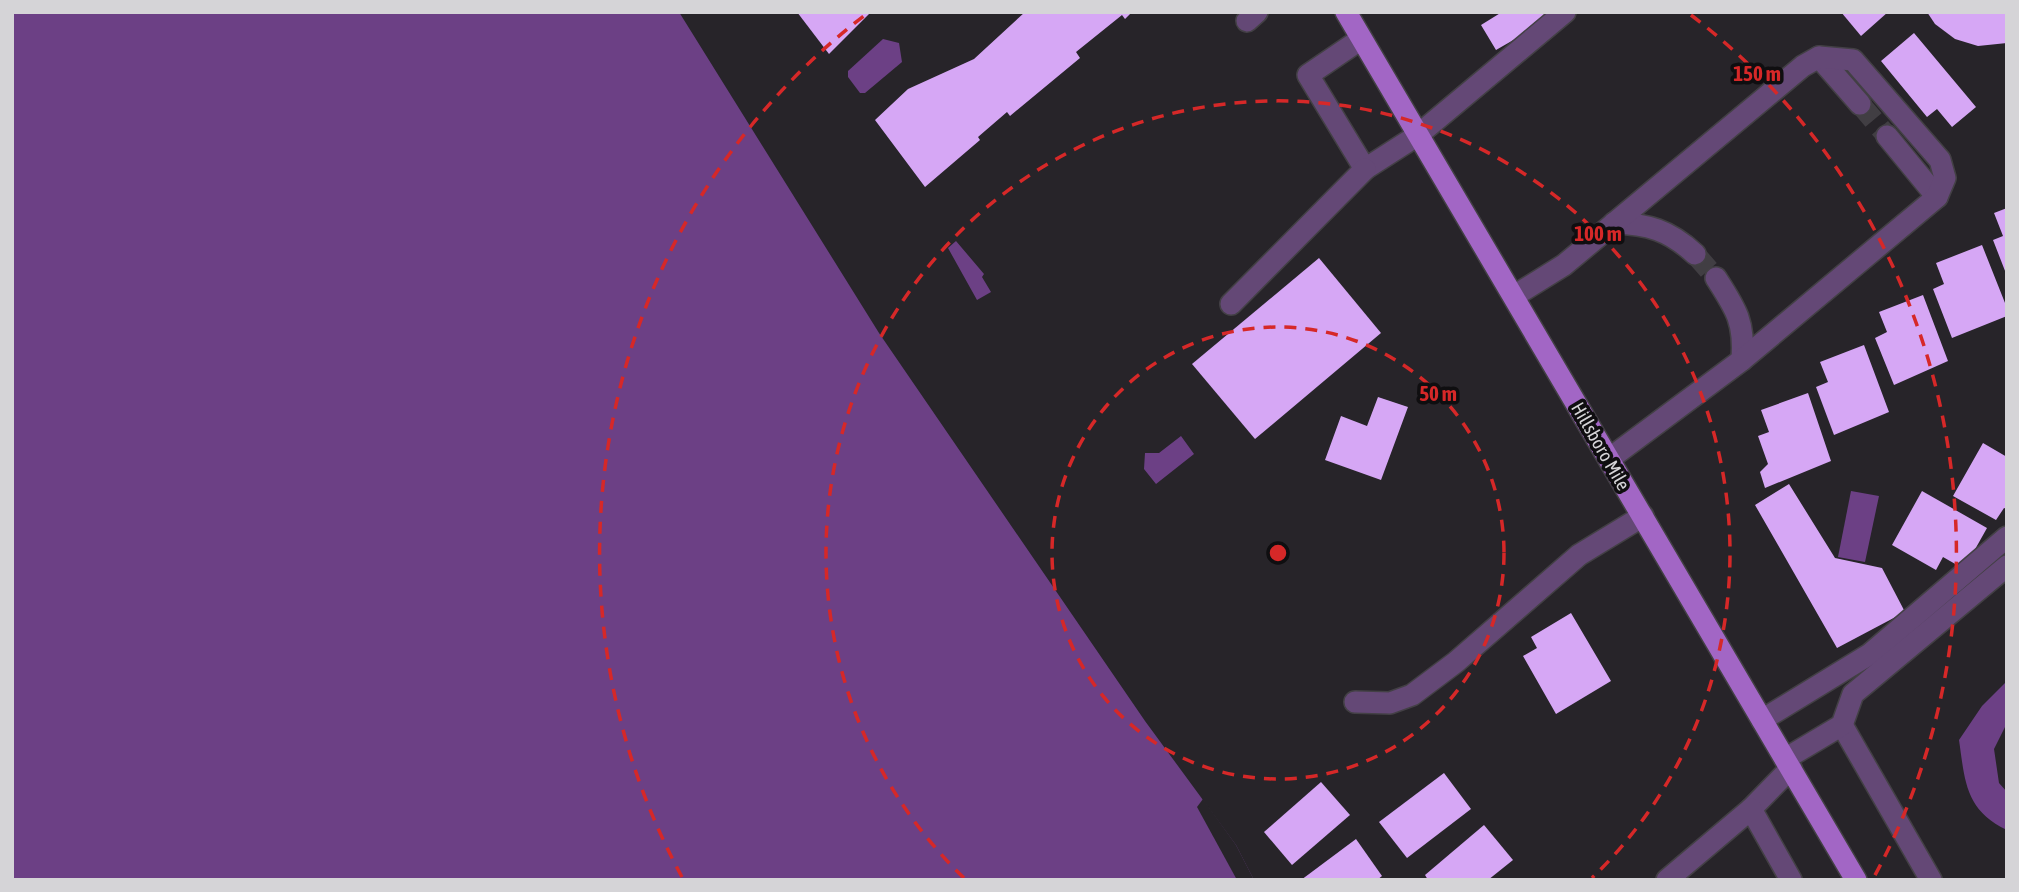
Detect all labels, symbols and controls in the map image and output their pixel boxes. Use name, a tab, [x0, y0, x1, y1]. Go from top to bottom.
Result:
text: 150 m	[1733, 61, 1781, 85]
text: 100 m	[1574, 221, 1622, 245]
text: 50 m	[1419, 381, 1457, 405]
street label: Hillsboro Mile	[1567, 398, 1635, 494]
centre of rings	[1266, 541, 1290, 565]

